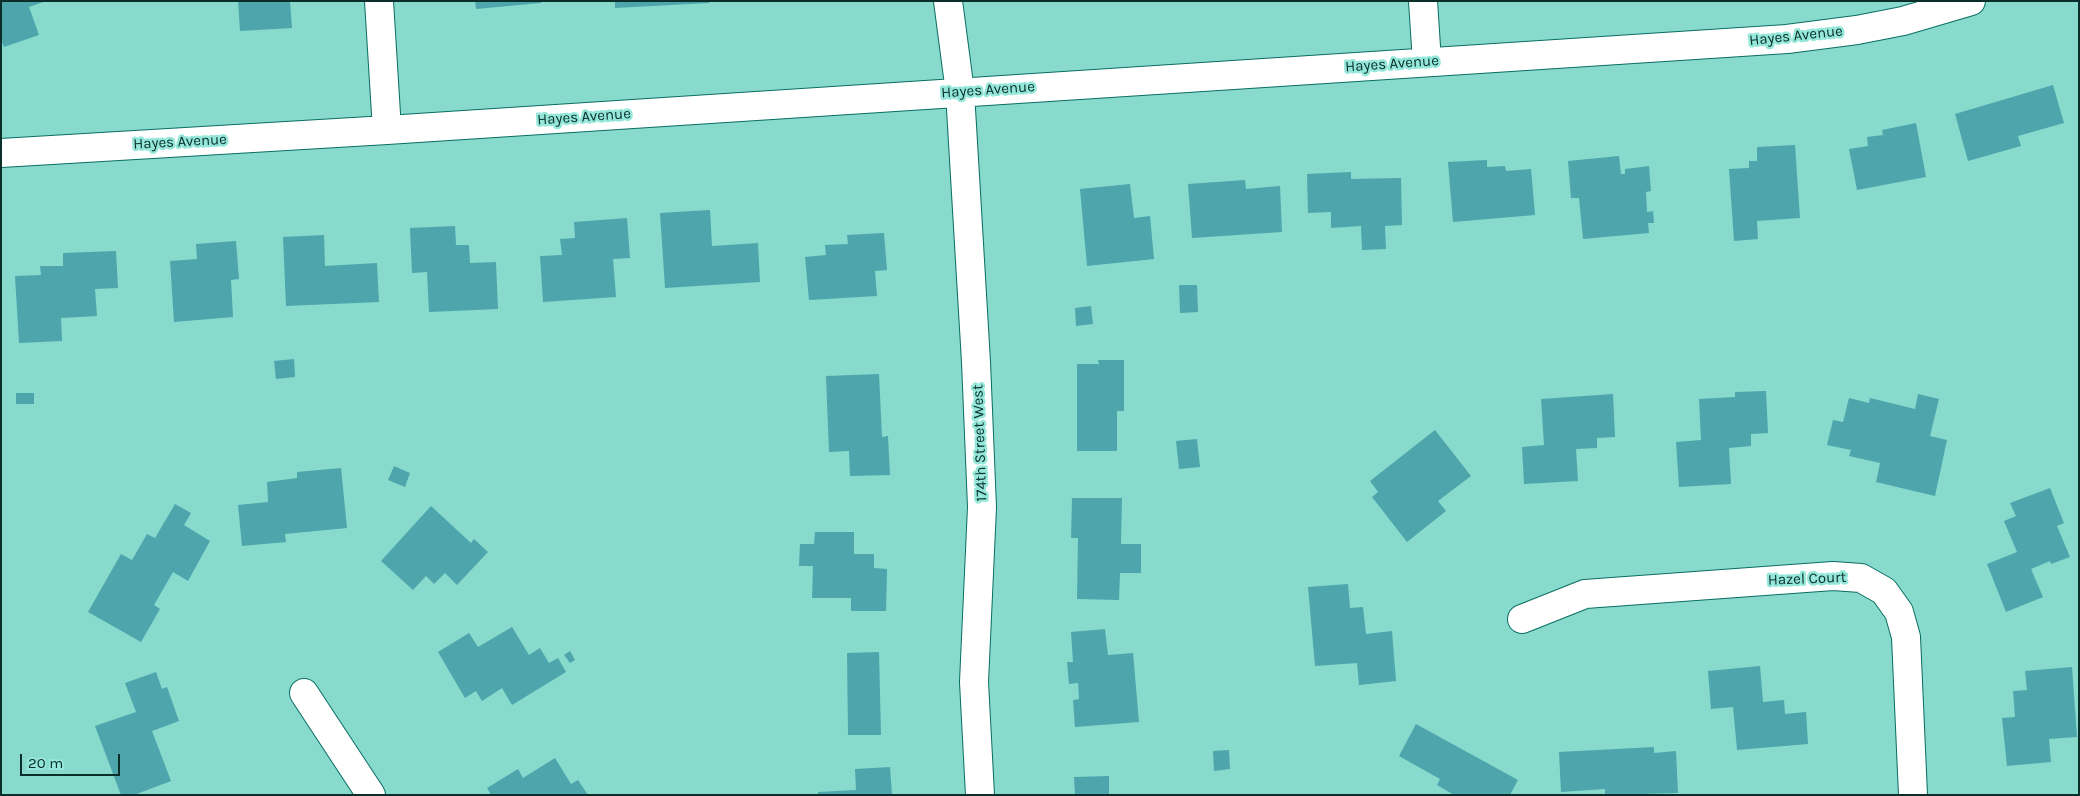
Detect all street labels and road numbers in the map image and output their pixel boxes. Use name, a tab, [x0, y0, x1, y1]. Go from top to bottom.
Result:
street label: Hayes Avenue	[1748, 22, 1844, 50]
street label: Hayes Avenue	[1345, 52, 1439, 76]
street label: Hayes Avenue	[941, 78, 1035, 102]
street label: Hayes Avenue	[537, 105, 631, 129]
street label: Hayes Avenue	[133, 131, 227, 153]
street label: 174th Street West	[969, 384, 991, 502]
street label: Hazel Court	[1768, 569, 1846, 589]

